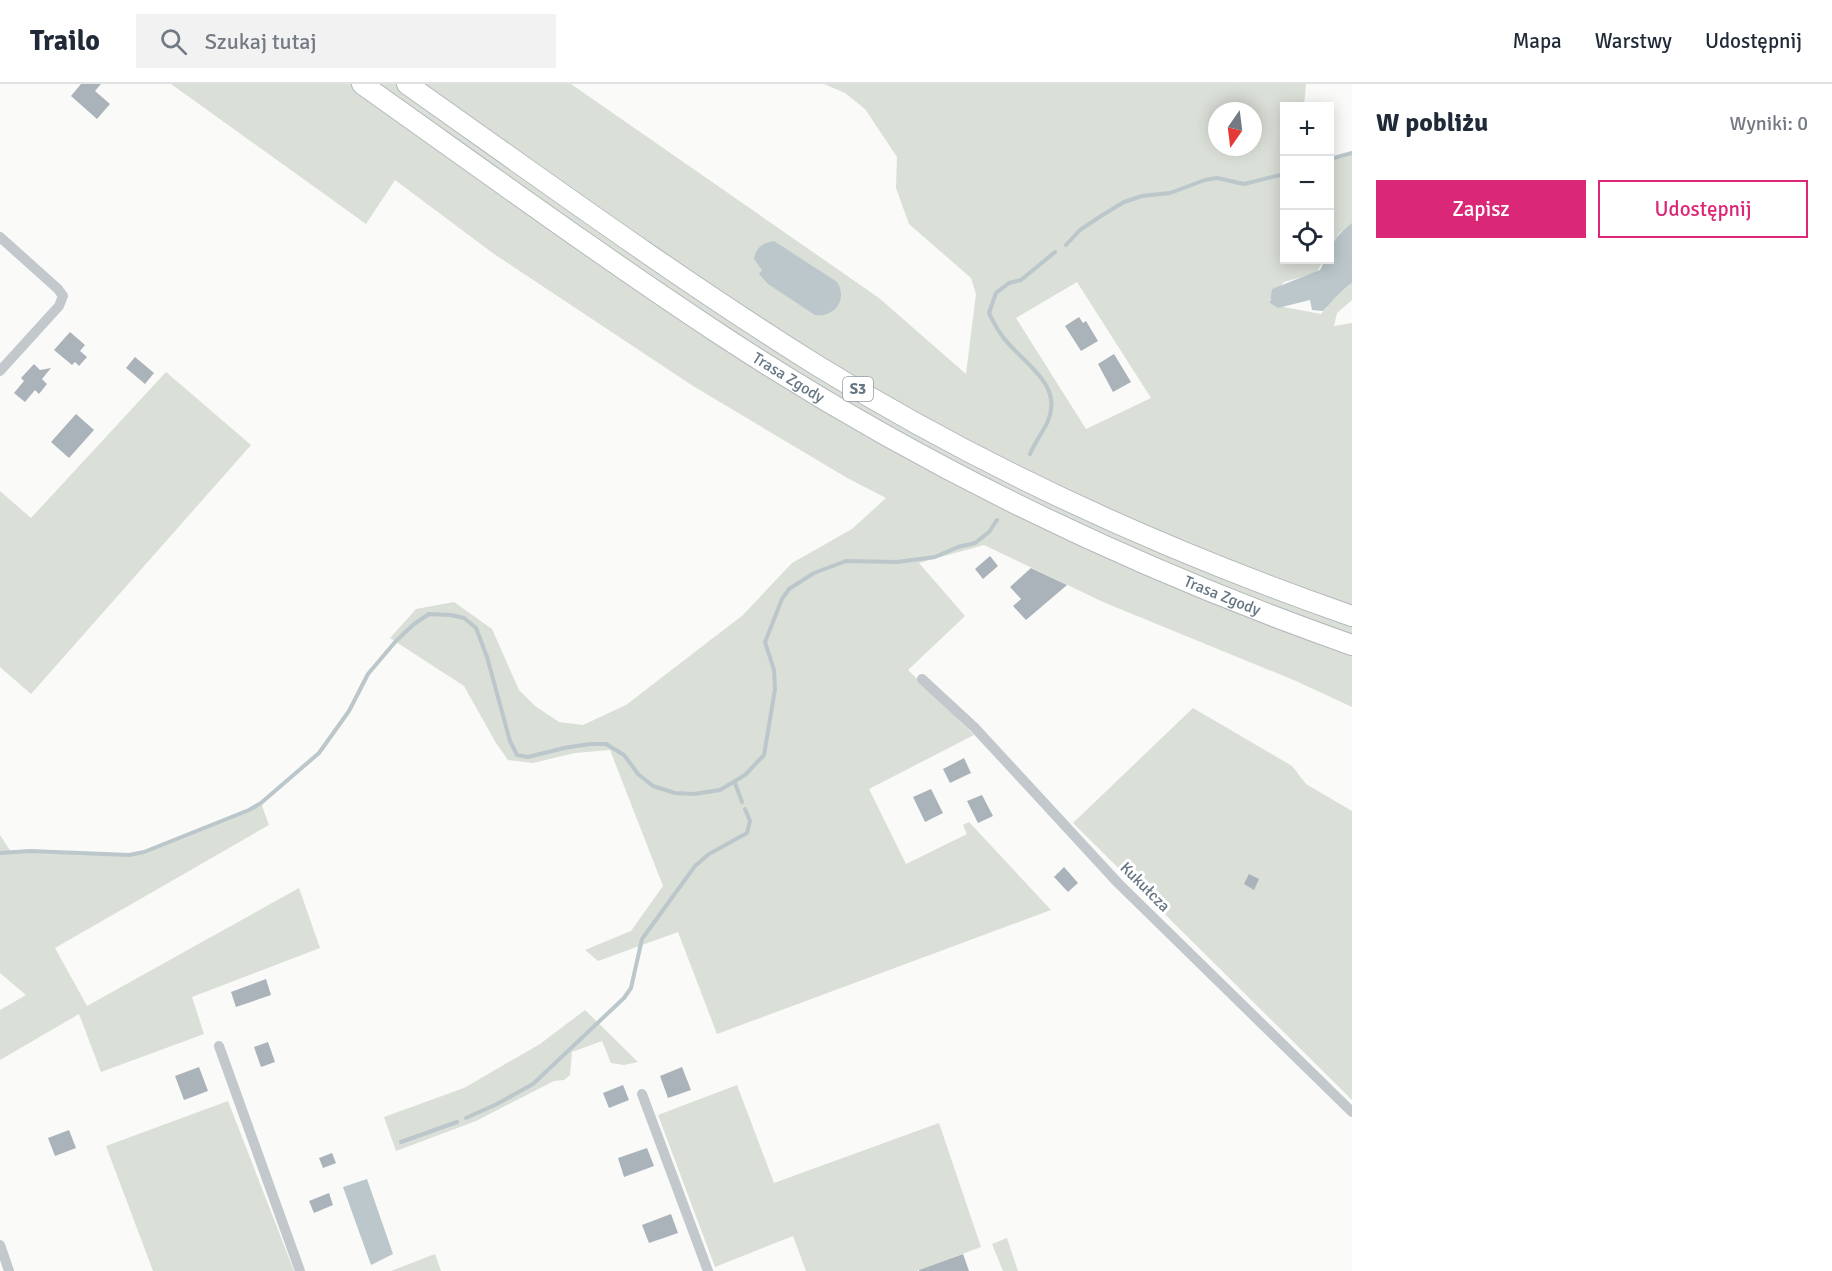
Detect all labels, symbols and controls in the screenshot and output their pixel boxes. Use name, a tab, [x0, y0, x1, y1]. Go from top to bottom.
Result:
search box	[136, 14, 556, 68]
text: Trailo	[30, 24, 100, 58]
icon: search	[157, 25, 190, 58]
text: Szukaj tutaj	[205, 28, 317, 55]
text: Mapa	[1512, 28, 1562, 54]
text: Warstwy	[1595, 28, 1672, 54]
text: Udostępnij	[1705, 28, 1802, 54]
north arrow	[1208, 102, 1262, 156]
map controls	[1280, 102, 1334, 264]
button: +	[1280, 102, 1334, 156]
text: W pobliżu	[1376, 107, 1488, 139]
text: Wyniki: 0	[1729, 111, 1808, 136]
button: −	[1280, 156, 1334, 210]
button: Zapisz	[1376, 180, 1586, 238]
button: Udostępnij	[1598, 180, 1808, 238]
button: locate	[1280, 210, 1334, 264]
street label: Trasa Zgody	[749, 348, 829, 408]
road number: S3	[843, 377, 873, 401]
street label: Trasa Zgody	[1181, 571, 1264, 620]
street label: Kukułcza	[1116, 858, 1174, 916]

